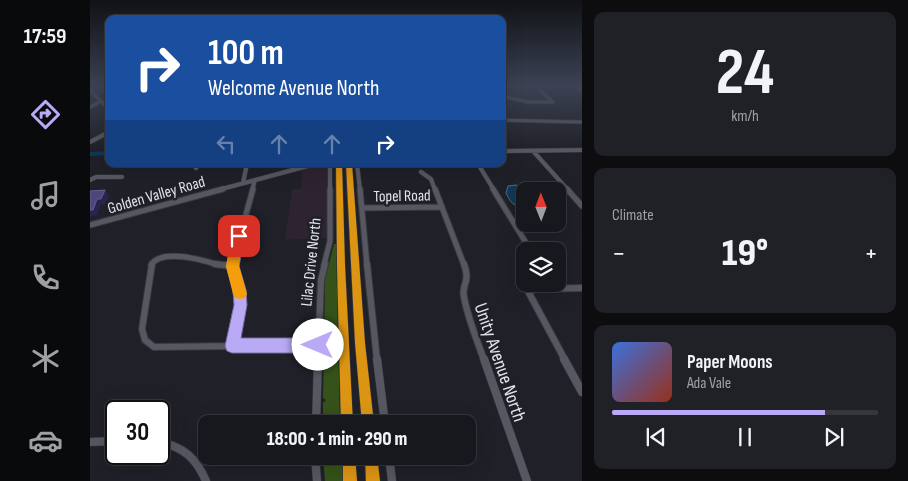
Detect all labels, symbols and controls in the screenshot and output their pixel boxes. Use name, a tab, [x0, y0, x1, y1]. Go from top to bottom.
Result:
text: 17:59	[24, 23, 66, 50]
text: 100 m	[208, 32, 284, 75]
icon: right	[125, 35, 190, 100]
text: 24	[716, 35, 774, 113]
text: Welcome Avenue North	[208, 75, 380, 102]
icon: directions	[28, 97, 63, 132]
text: km/h	[731, 107, 759, 126]
icon: left	[212, 130, 240, 158]
icon: ahead	[265, 130, 293, 158]
icon: ahead	[318, 130, 346, 158]
icon: right	[371, 130, 399, 158]
street label: Golden Valley Road	[105, 172, 207, 218]
icon: music	[28, 178, 63, 213]
north arrow	[516, 182, 566, 232]
map controls	[516, 182, 566, 292]
street label: Topel Road	[373, 187, 431, 206]
text: Climate	[612, 206, 654, 225]
pin	[218, 215, 260, 257]
street label: Lilac Drive North	[297, 217, 326, 307]
icon: arrive	[225, 222, 253, 250]
text: 19°	[722, 231, 768, 276]
text: −	[612, 237, 626, 270]
text: +	[864, 237, 878, 270]
button: layers	[516, 242, 566, 292]
icon: phone	[28, 260, 63, 295]
street label: Unity Avenue North	[469, 300, 531, 425]
position arrow	[291, 318, 343, 370]
icon: climate	[28, 341, 63, 376]
text: Paper Moons	[687, 351, 773, 374]
text: Ada Vale	[687, 374, 731, 393]
speed limit sign: 30	[105, 400, 170, 465]
icon: car	[28, 423, 63, 458]
icon: previous	[642, 423, 670, 451]
icon: pause	[731, 423, 759, 451]
icon: next	[820, 423, 848, 451]
text: 18:00 · 1 min · 290 m	[267, 428, 407, 451]

